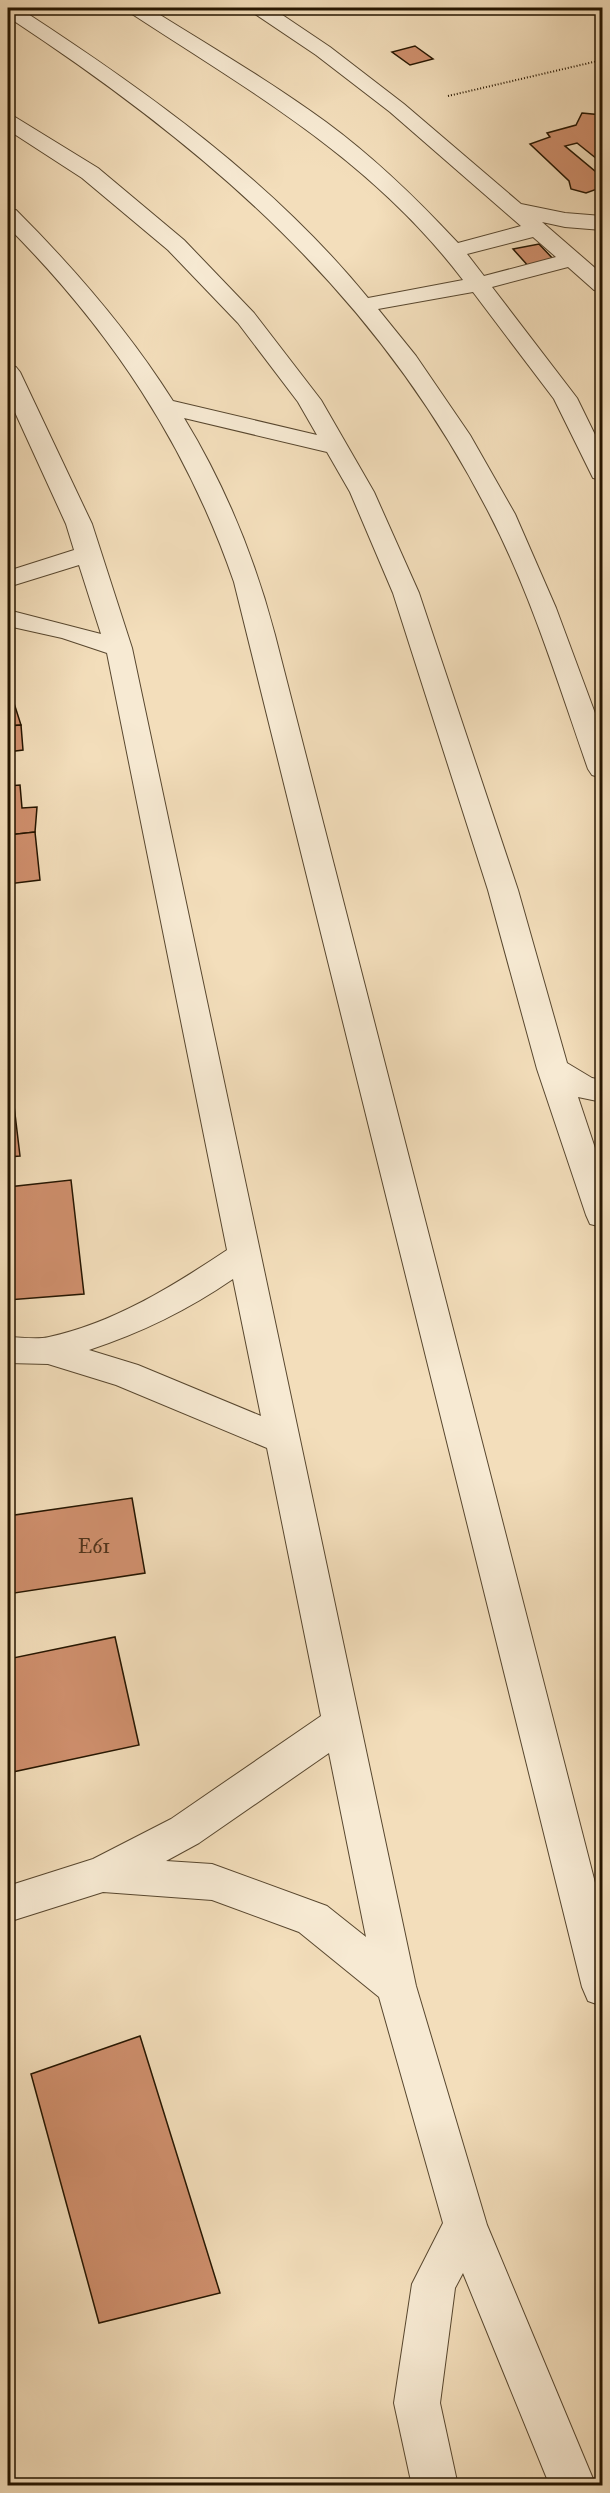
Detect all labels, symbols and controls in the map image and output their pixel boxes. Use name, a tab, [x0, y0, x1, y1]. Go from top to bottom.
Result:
house number: E61	[78, 1534, 110, 1558]

